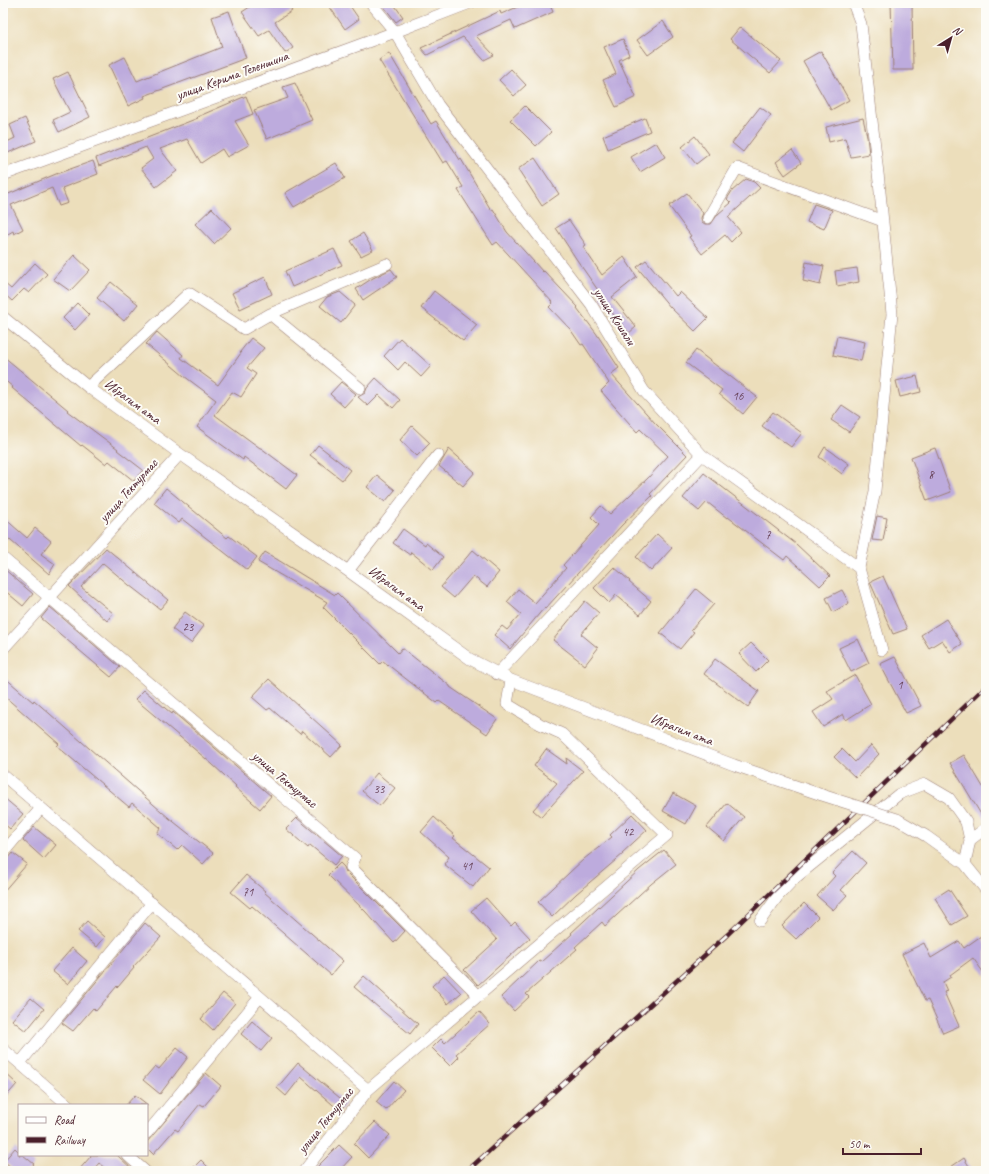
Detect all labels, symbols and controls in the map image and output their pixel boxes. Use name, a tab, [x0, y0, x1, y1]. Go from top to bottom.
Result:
north arrow	[931, 18, 971, 58]
text: N	[950, 22, 966, 39]
street label: улица Керима Теленшина	[173, 47, 291, 104]
street label: улица Кошали	[589, 284, 640, 350]
street label: Ибрагим ата	[101, 375, 165, 428]
house number: 16	[733, 388, 744, 404]
street label: улица Тектурмас	[95, 454, 162, 526]
house number: 8	[928, 467, 935, 483]
house number: 7	[765, 527, 771, 543]
street label: Ибрагим ата	[365, 562, 429, 615]
house number: 23	[183, 619, 195, 635]
house number: 1	[897, 677, 903, 693]
street label: Ибрагим ата	[648, 710, 716, 749]
street label: улица Тектурмас	[248, 747, 321, 812]
house number: 33	[374, 781, 386, 797]
house number: 42	[623, 824, 635, 840]
house number: 41	[462, 858, 473, 874]
house number: 71	[243, 884, 254, 900]
street label: улица Тектурмас	[293, 1083, 358, 1157]
legend	[18, 1104, 148, 1156]
text: Road	[54, 1112, 76, 1128]
scale bar	[843, 1130, 921, 1156]
text: Railway	[54, 1132, 86, 1148]
text: 50 m	[849, 1136, 871, 1152]

